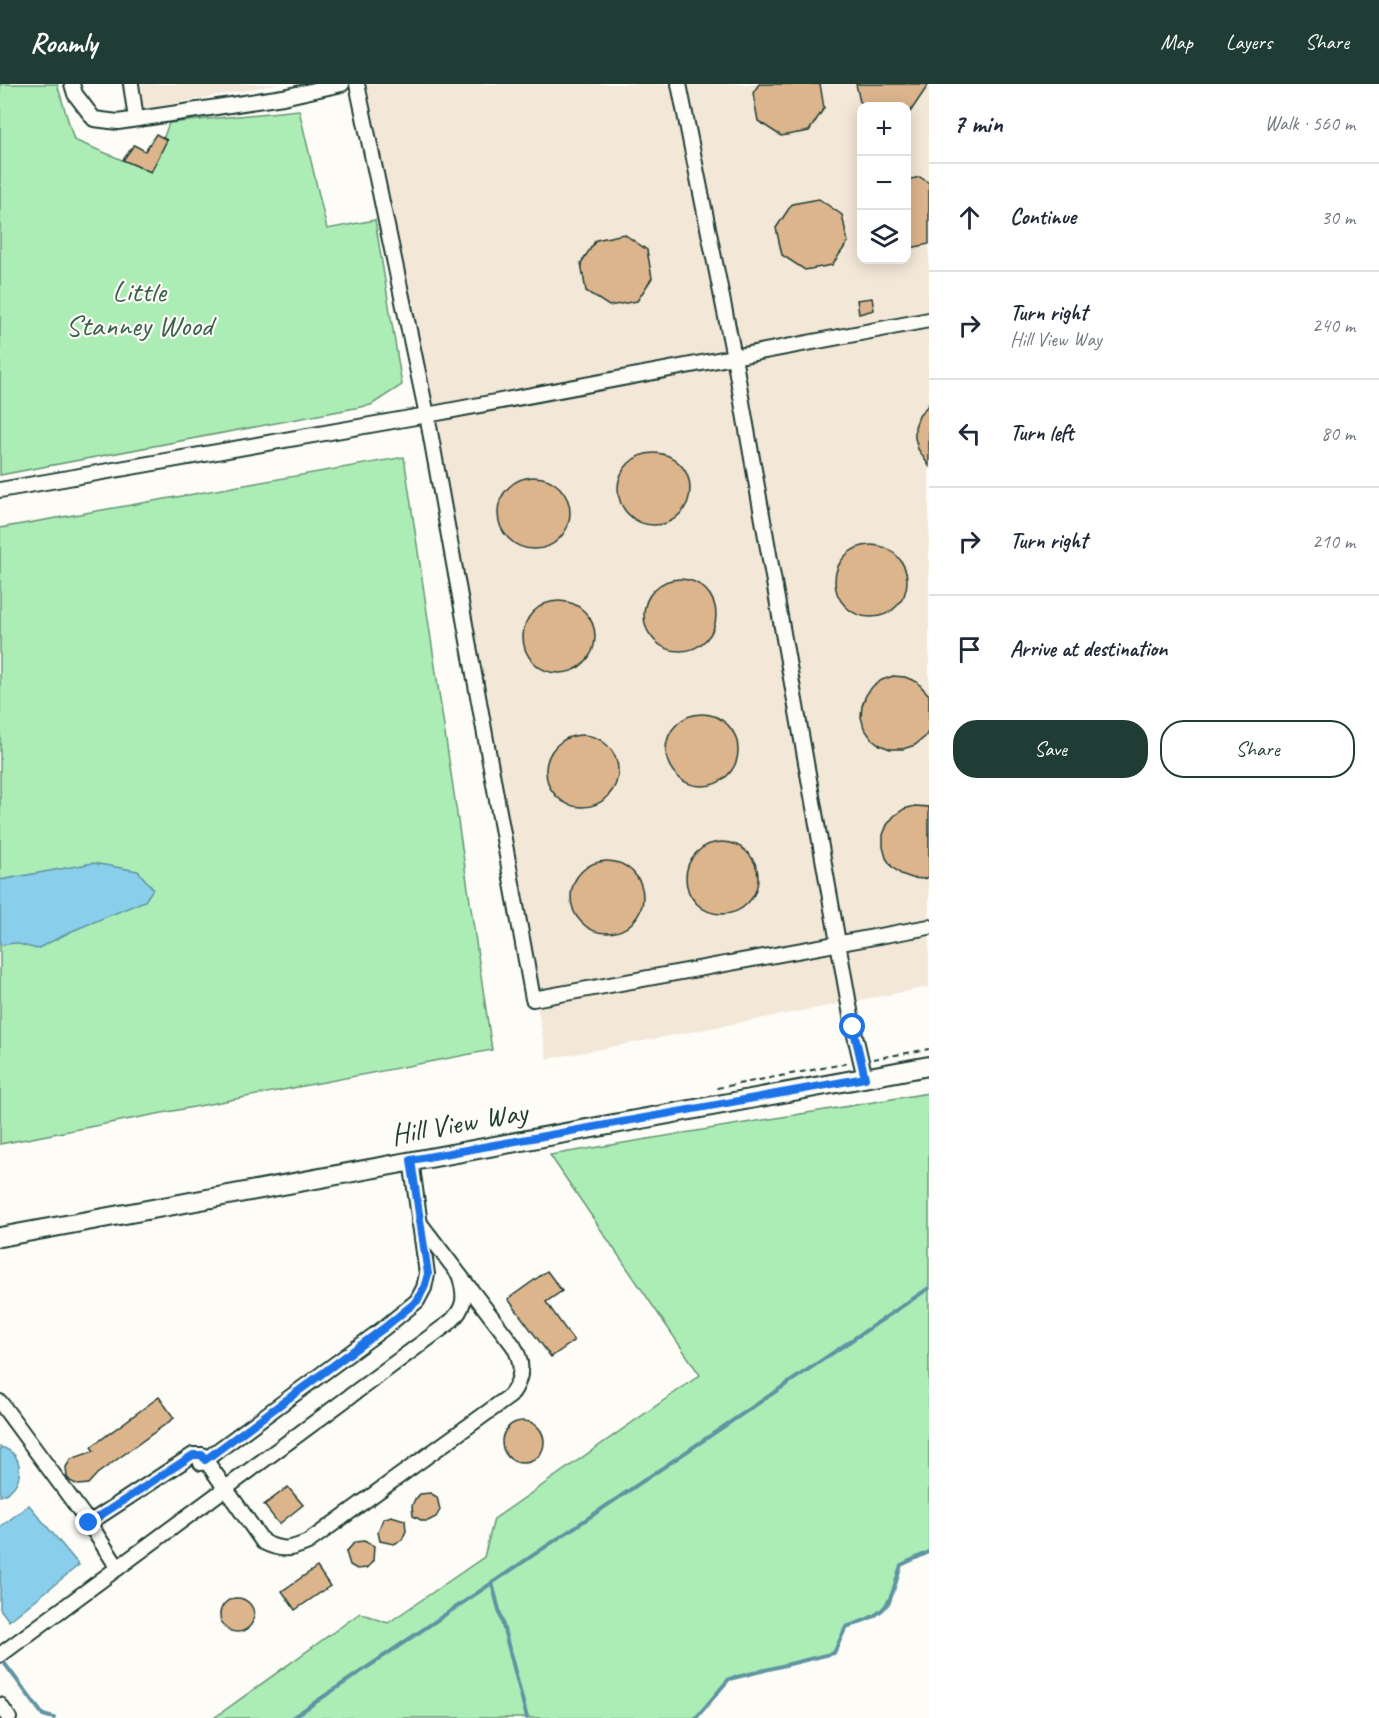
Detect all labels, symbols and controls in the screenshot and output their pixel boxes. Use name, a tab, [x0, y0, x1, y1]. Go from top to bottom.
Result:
text: Roamly	[30, 25, 97, 60]
text: Map	[1160, 29, 1193, 55]
text: Layers	[1226, 29, 1272, 55]
text: Share	[1305, 29, 1349, 55]
map controls	[857, 102, 911, 264]
button: +	[857, 102, 911, 156]
text: 7 min	[953, 107, 1003, 140]
text: Walk · 560 m	[1265, 111, 1355, 136]
button: −	[857, 156, 911, 210]
icon: ahead	[953, 201, 986, 234]
text: Continue	[1010, 203, 1076, 231]
text: 30 m	[1321, 205, 1355, 230]
button: layers	[857, 210, 911, 264]
park label: Little Stanney Wood	[65, 272, 217, 344]
text: Turn right	[1010, 299, 1087, 327]
icon: right	[953, 309, 986, 342]
text: 240 m	[1312, 313, 1355, 338]
text: Hill View Way	[1010, 327, 1102, 352]
icon: left	[953, 417, 986, 450]
text: Turn left	[1010, 419, 1074, 447]
text: 80 m	[1321, 421, 1355, 446]
icon: right	[953, 525, 986, 558]
text: Turn right	[1010, 527, 1087, 555]
text: 210 m	[1312, 529, 1355, 554]
icon: arrive	[953, 633, 986, 666]
text: Arrive at destination	[1010, 635, 1167, 663]
button: Save	[953, 720, 1148, 778]
button: Share	[1160, 720, 1355, 778]
route start	[839, 1013, 865, 1039]
street label: Hill View Way	[388, 1092, 533, 1154]
route end	[75, 1509, 101, 1535]

